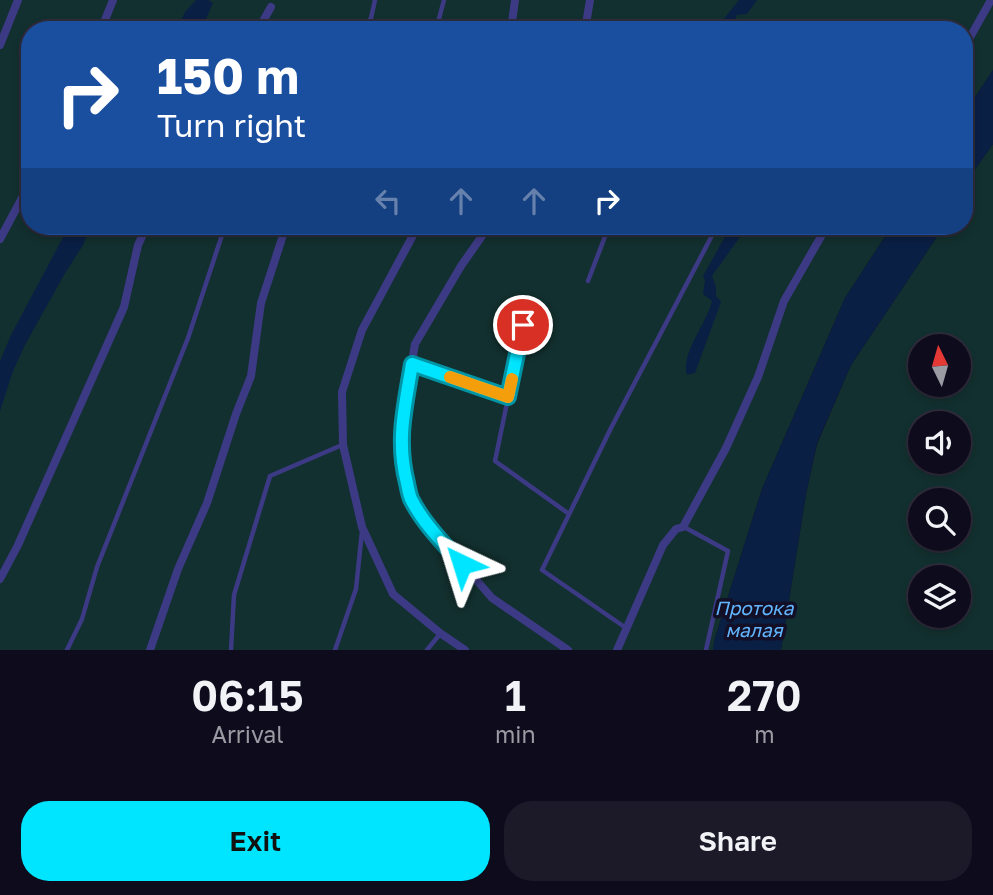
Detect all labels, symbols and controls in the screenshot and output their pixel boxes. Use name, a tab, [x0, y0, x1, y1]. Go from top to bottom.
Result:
text: 150 m	[157, 46, 299, 105]
icon: right	[42, 49, 133, 140]
text: Turn right	[157, 106, 306, 144]
icon: left	[369, 182, 407, 220]
icon: ahead	[442, 182, 480, 220]
icon: ahead	[515, 182, 553, 220]
icon: right	[588, 182, 626, 220]
pin	[493, 295, 553, 355]
icon: arrive	[504, 306, 542, 344]
north arrow	[908, 334, 971, 397]
map controls	[908, 334, 971, 628]
button: sound	[908, 411, 971, 474]
button: search	[908, 488, 971, 551]
position arrow	[425, 527, 499, 601]
button: layers	[908, 565, 971, 628]
water label: Протока малая	[714, 596, 795, 641]
text: 06:15	[191, 670, 304, 720]
text: 1	[505, 670, 526, 720]
text: 270	[727, 670, 802, 720]
text: Arrival	[211, 720, 284, 748]
text: min	[495, 720, 536, 748]
text: m	[754, 720, 774, 748]
button: Exit	[21, 801, 490, 881]
button: Share	[504, 801, 972, 881]

